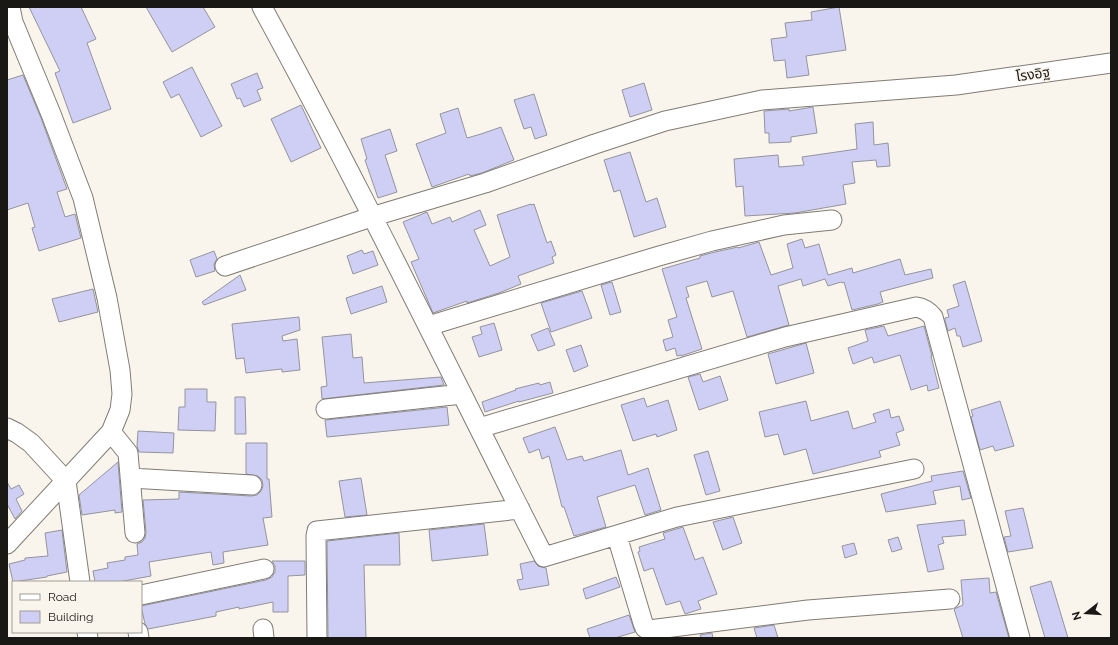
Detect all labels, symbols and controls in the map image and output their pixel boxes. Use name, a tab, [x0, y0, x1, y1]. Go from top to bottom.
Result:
street label: โรงอิฐ	[1015, 64, 1051, 84]
legend	[12, 581, 142, 633]
text: Road	[48, 590, 77, 604]
north arrow	[1066, 593, 1106, 633]
text: Building	[48, 610, 94, 624]
text: N	[1069, 610, 1084, 622]

